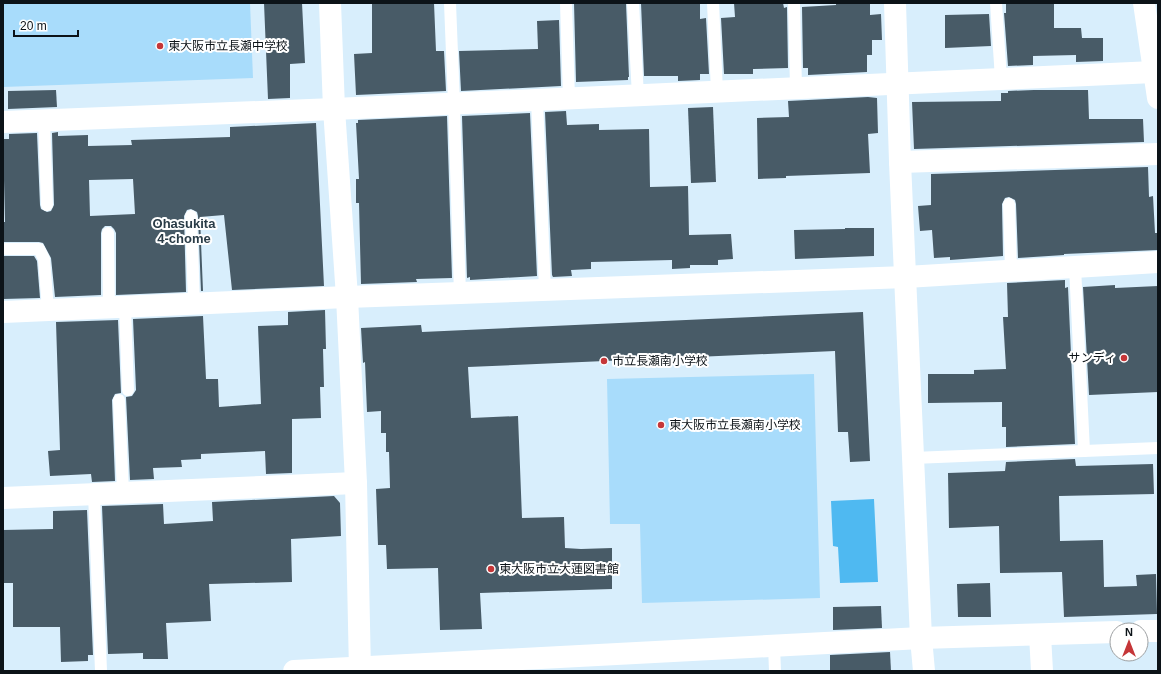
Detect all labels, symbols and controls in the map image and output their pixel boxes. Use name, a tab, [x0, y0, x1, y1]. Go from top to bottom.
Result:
scale bar	[14, 12, 78, 38]
text: 20 m	[20, 19, 47, 33]
place label: 東大阪市立長瀬中学校	[168, 39, 288, 53]
marker: 東大阪市立長瀬中学校	[155, 41, 165, 51]
district label: Ohasukita 4-chome	[153, 216, 216, 246]
place label: サンディ	[1069, 351, 1116, 365]
marker: サンディ	[1119, 353, 1129, 363]
place label: 市立長瀬南小学校	[612, 354, 708, 368]
marker: 市立長瀬南小学校	[599, 356, 609, 366]
place label: 東大阪市立長瀬南小学校	[669, 418, 801, 432]
marker: 東大阪市立長瀬南小学校	[656, 420, 666, 430]
place label: 東大阪市立大蓮図書館	[499, 562, 619, 576]
marker: 東大阪市立大蓮図書館	[486, 564, 496, 574]
north arrow	[1109, 622, 1149, 662]
text: N	[1125, 626, 1133, 638]

